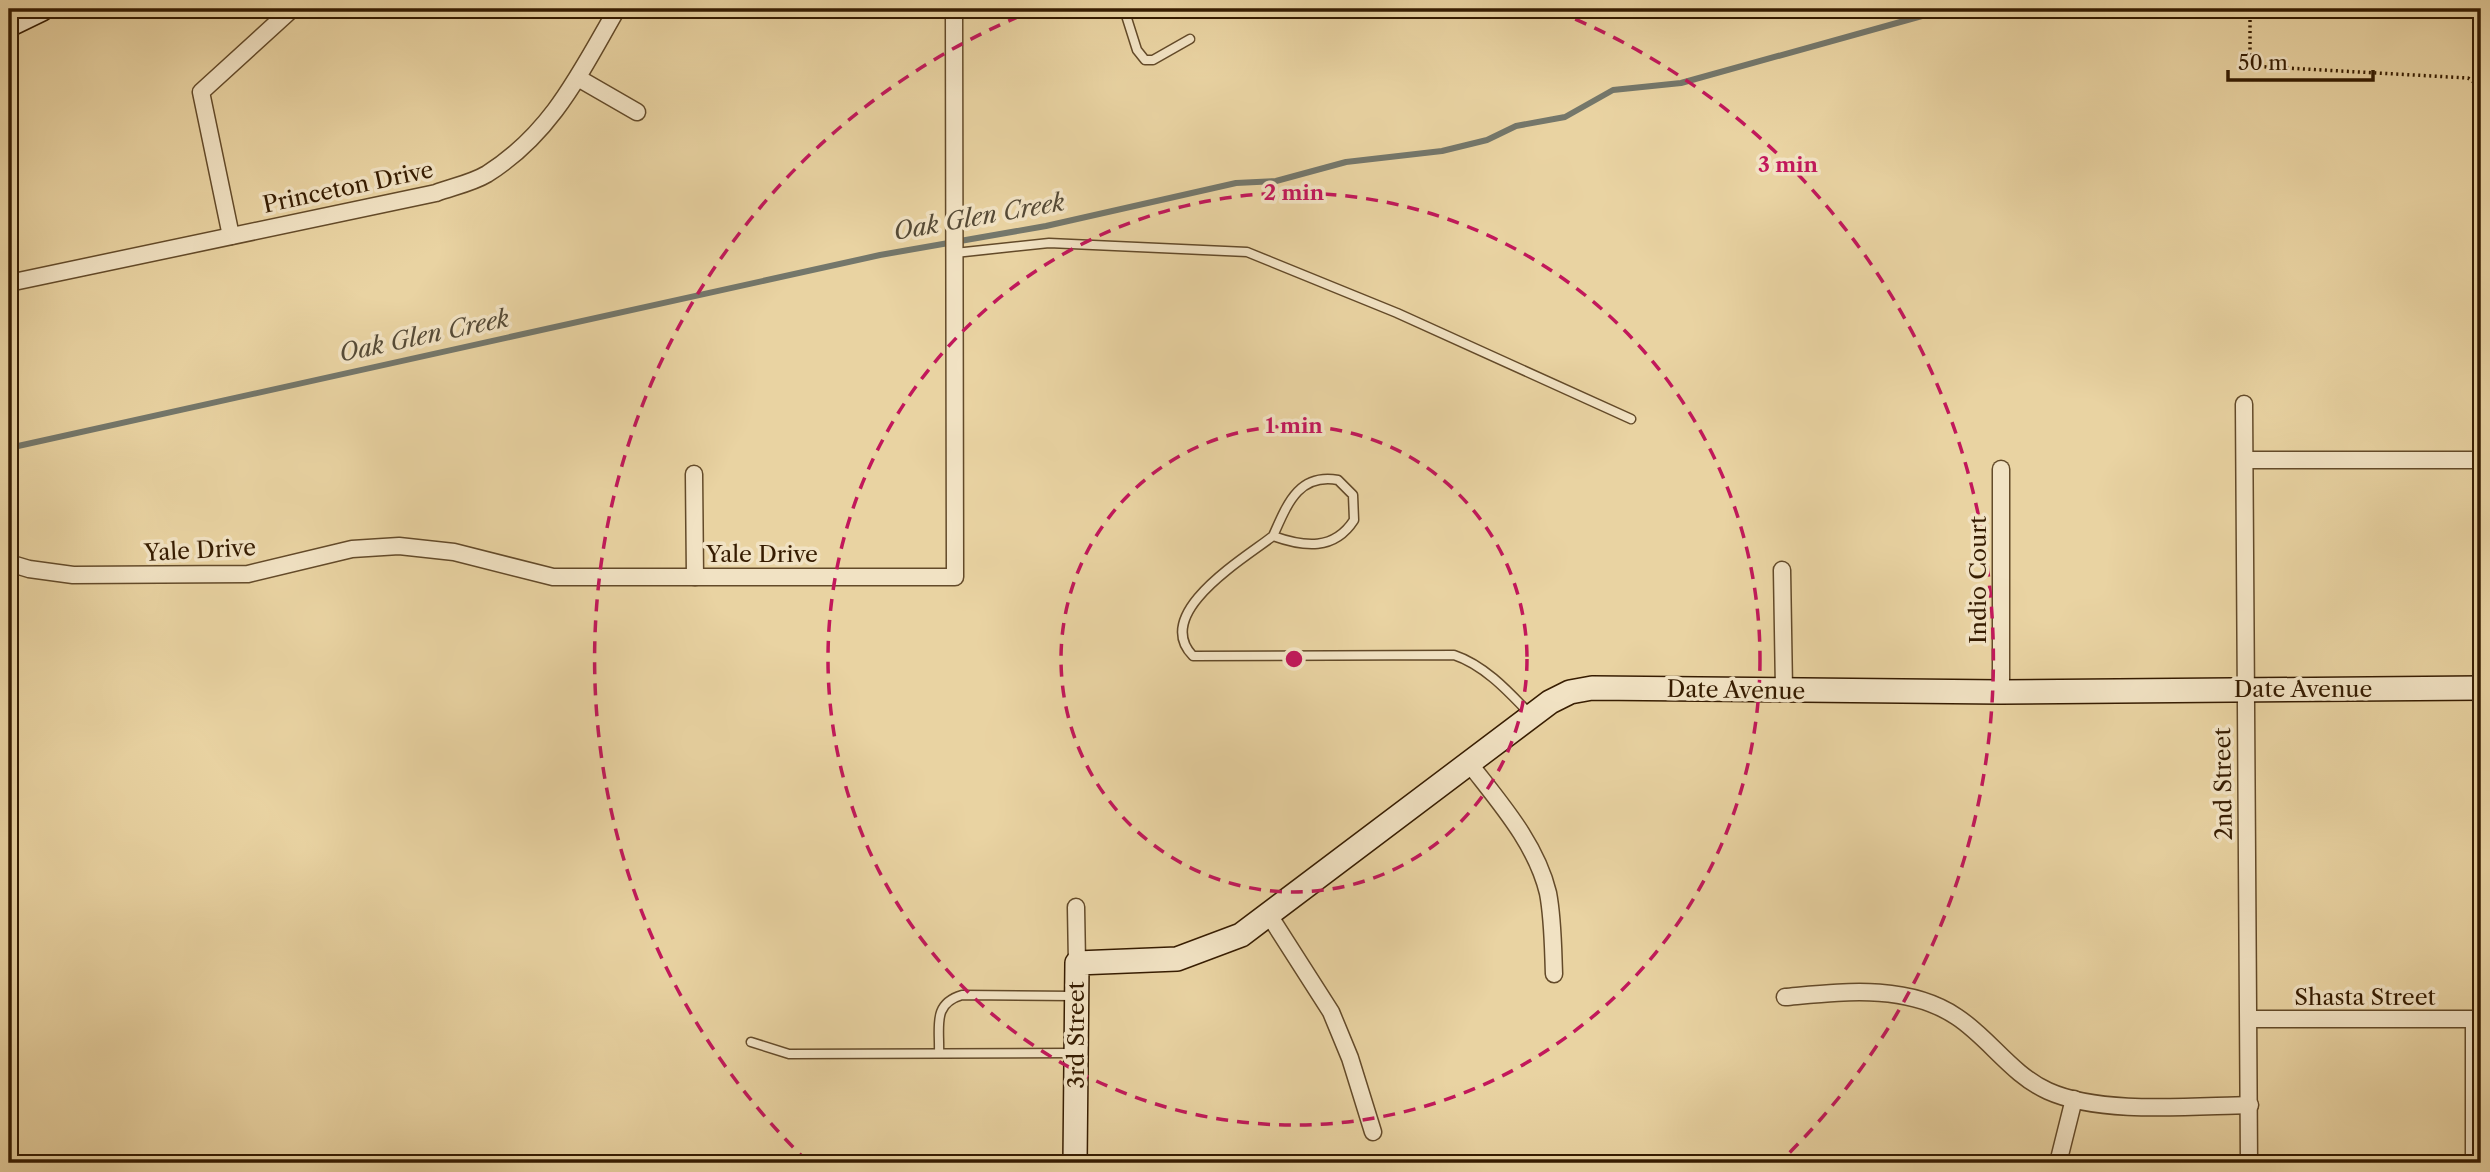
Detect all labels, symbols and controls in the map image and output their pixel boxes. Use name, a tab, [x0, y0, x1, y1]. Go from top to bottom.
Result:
scale bar	[2228, 38, 2373, 82]
text: 50 m	[2238, 50, 2288, 75]
text: 3 min	[1758, 152, 1819, 177]
street label: Princeton Drive	[260, 155, 436, 219]
text: 2 min	[1264, 180, 1325, 205]
water label: Oak Glen Creek	[891, 187, 1067, 246]
water label: Oak Glen Creek	[336, 303, 512, 368]
text: 1 min	[1265, 413, 1323, 438]
street label: Indio Court	[1964, 516, 1992, 644]
street label: Yale Drive	[142, 533, 257, 567]
street label: Yale Drive	[705, 540, 818, 568]
centre of rings	[1282, 647, 1306, 671]
street label: Date Avenue	[1666, 675, 1806, 705]
street label: Date Avenue	[2234, 675, 2372, 703]
street label: 2nd Street	[2208, 727, 2238, 841]
street label: 3rd Street	[1062, 981, 1090, 1089]
street label: Shasta Street	[2294, 983, 2436, 1011]

